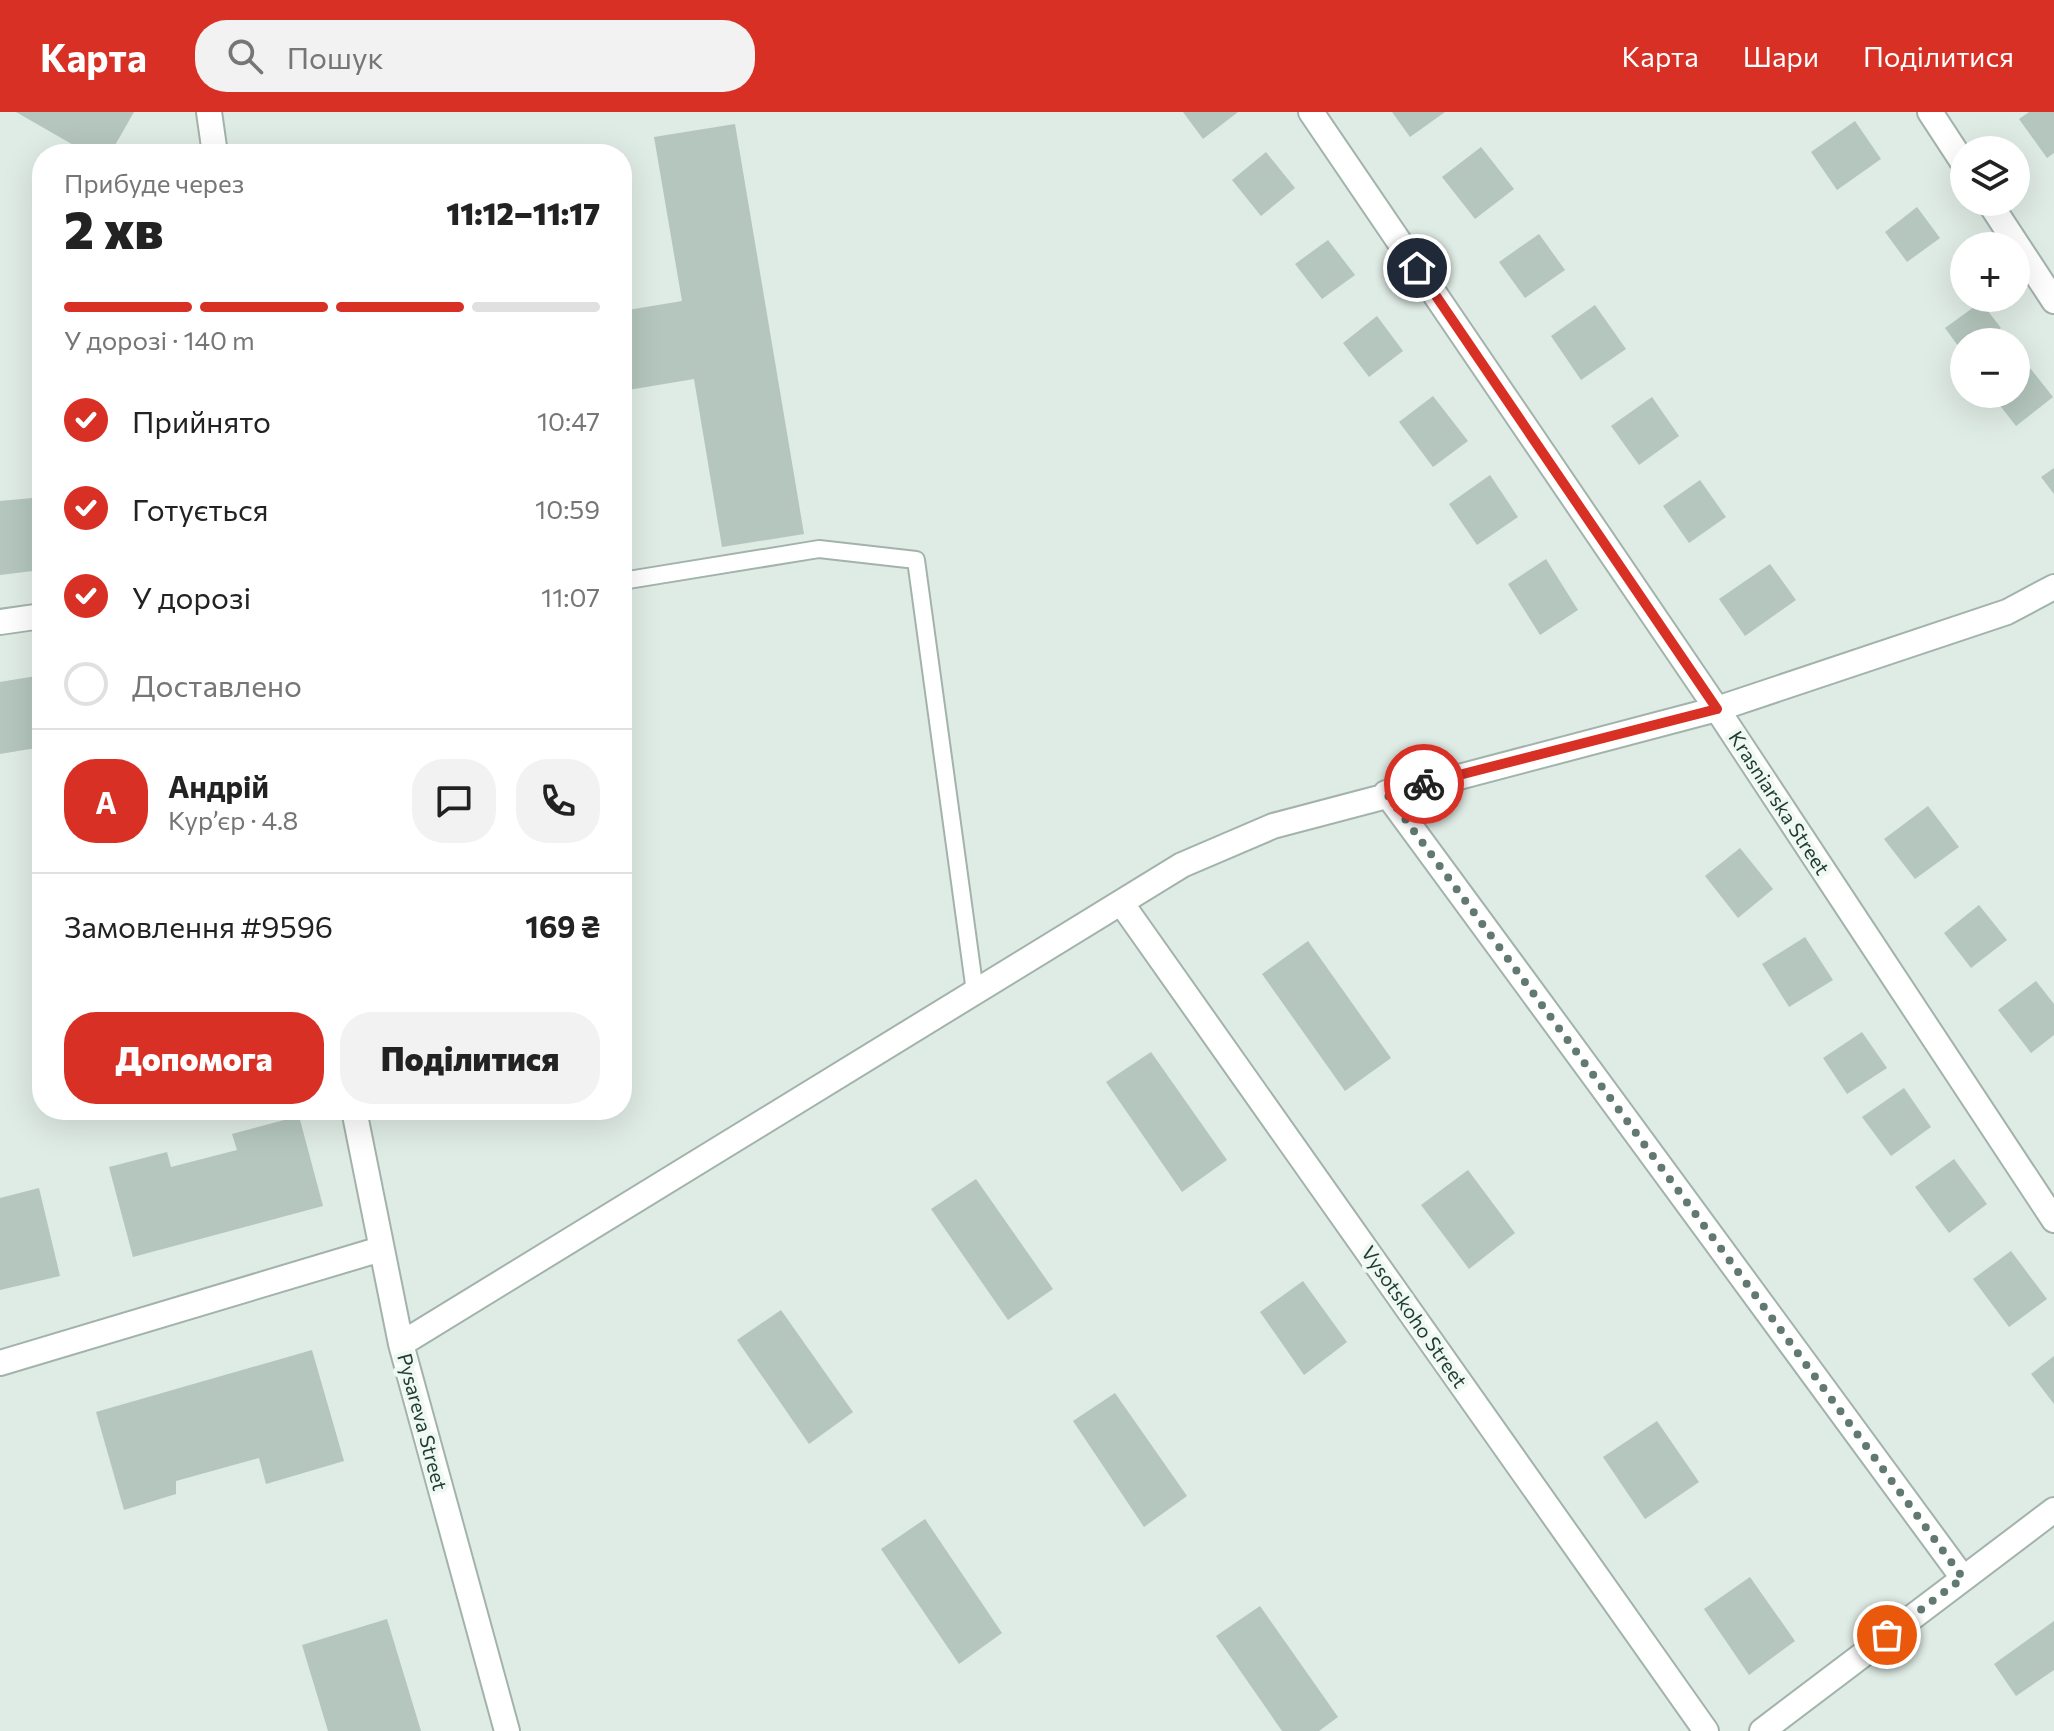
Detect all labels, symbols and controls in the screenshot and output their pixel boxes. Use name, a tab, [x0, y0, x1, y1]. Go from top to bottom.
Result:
search box	[195, 20, 755, 92]
text: Карта	[40, 33, 147, 80]
icon: search	[223, 34, 267, 78]
text: Пошук	[287, 38, 384, 75]
text: Карта	[1622, 39, 1699, 73]
text: Шари	[1743, 39, 1819, 73]
text: Поділитися	[1863, 39, 2014, 73]
map controls	[1950, 136, 2030, 408]
button: layers	[1950, 136, 2030, 216]
text: Прибуде через	[64, 167, 244, 198]
text: 11:12–11:17	[446, 194, 600, 231]
text: 2 хв	[64, 196, 163, 260]
button: +	[1950, 232, 2030, 312]
pin	[1383, 234, 1451, 302]
icon: home	[1395, 246, 1439, 290]
text: У дорозі · 140 m	[64, 324, 255, 355]
button: −	[1950, 328, 2030, 408]
icon: check	[64, 398, 108, 442]
text: Прийнято	[132, 402, 271, 439]
text: 10:47	[537, 405, 600, 436]
icon: check	[64, 486, 108, 530]
text: Готується	[132, 490, 269, 527]
text: 10:59	[535, 493, 600, 524]
icon: check	[64, 574, 108, 618]
text: У дорозі	[132, 578, 251, 615]
text: 11:07	[541, 581, 600, 612]
text: Доставлено	[132, 666, 302, 703]
street label: Krasniarska Street	[1725, 726, 1835, 879]
courier	[1384, 744, 1464, 824]
button: chat	[412, 759, 496, 843]
button: phone	[516, 759, 600, 843]
icon: bike	[1402, 762, 1446, 806]
text: Андрій	[168, 767, 269, 804]
text: А	[95, 783, 117, 820]
text: Кур’єр · 4.8	[168, 804, 298, 835]
text: Замовлення #9596	[64, 907, 333, 944]
text: 169 ₴	[525, 907, 600, 944]
button: Допомога	[64, 1012, 324, 1104]
button: Поділитися	[340, 1012, 600, 1104]
street label: Vysotskoho Street	[1357, 1241, 1473, 1392]
street label: Pysareva Street	[393, 1350, 453, 1493]
pin	[1853, 1601, 1921, 1669]
icon: bag	[1865, 1613, 1909, 1657]

